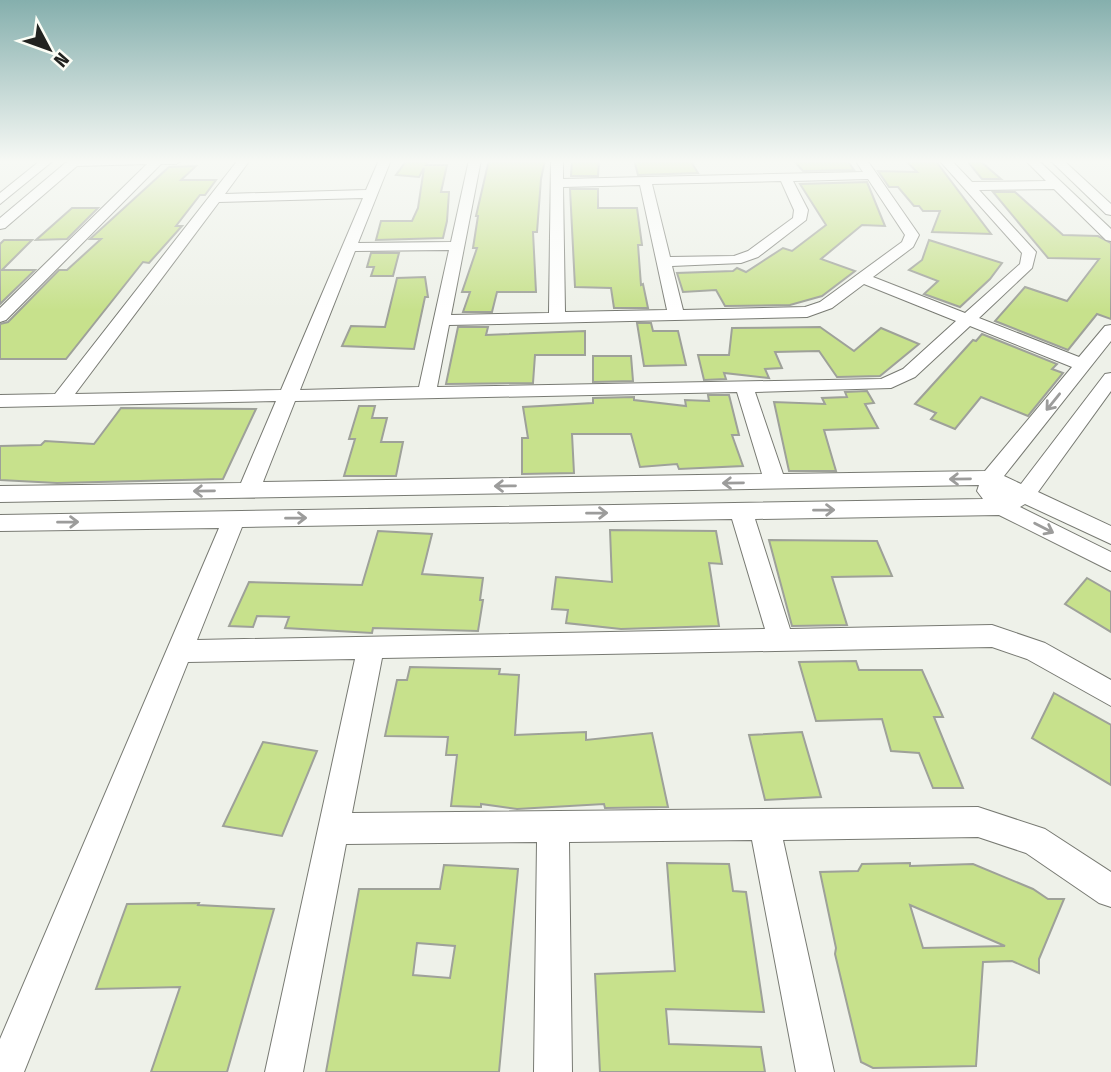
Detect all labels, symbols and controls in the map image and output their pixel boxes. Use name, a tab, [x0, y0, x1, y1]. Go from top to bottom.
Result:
north arrow	[14, 14, 84, 84]
text: N	[49, 48, 74, 72]
one-way arrow	[1045, 393, 1060, 411]
one-way arrow	[949, 472, 972, 486]
one-way arrow	[722, 476, 745, 489]
one-way arrow	[494, 479, 517, 493]
one-way arrow	[193, 484, 216, 498]
one-way arrow	[812, 503, 835, 516]
one-way arrow	[585, 506, 608, 520]
one-way arrow	[284, 511, 307, 525]
one-way arrow	[56, 515, 79, 529]
one-way arrow	[1034, 521, 1054, 535]

